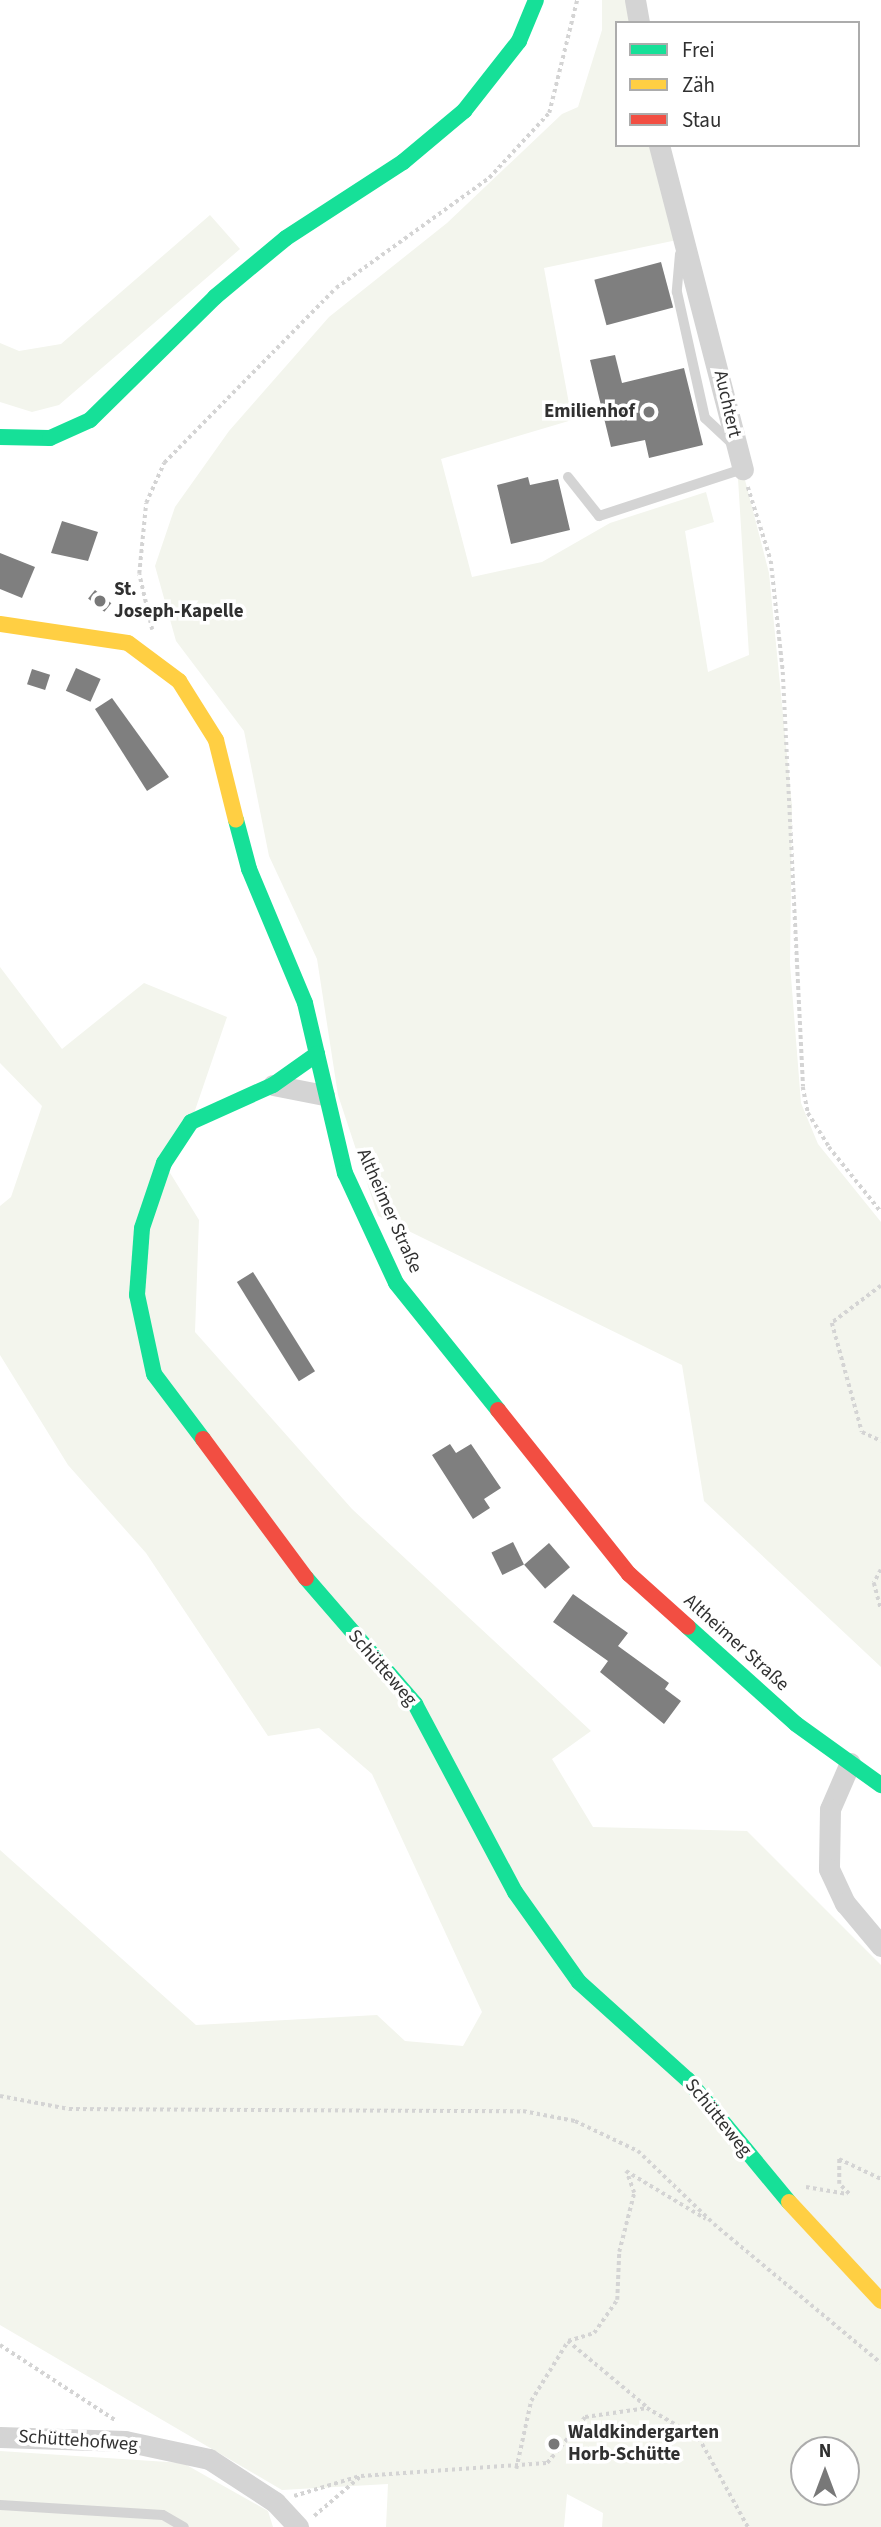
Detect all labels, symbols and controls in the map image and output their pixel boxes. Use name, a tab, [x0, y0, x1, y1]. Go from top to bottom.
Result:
legend	[615, 21, 860, 147]
text: Frei	[682, 35, 715, 65]
text: Zäh	[682, 70, 715, 100]
text: Stau	[682, 105, 721, 135]
street label: Auchtert	[708, 368, 746, 440]
place label: Emilienhof	[544, 401, 635, 423]
marker: Emilienhof	[641, 404, 657, 420]
place label: St. Joseph-Kapelle	[114, 579, 244, 623]
marker: St. Joseph-Kapelle	[92, 593, 108, 609]
street label: Altheimer Straße	[351, 1145, 427, 1277]
street label: Altheimer Straße	[679, 1590, 793, 1696]
street label: Schütteweg	[343, 1625, 421, 1711]
street label: Schütteweg	[680, 2074, 756, 2162]
place label: Waldkindergarten Horb-Schütte	[568, 2422, 719, 2466]
street label: Schüttehofweg	[18, 2425, 138, 2457]
marker: Waldkindergarten Horb-Schütte	[546, 2436, 562, 2452]
north arrow	[790, 2436, 860, 2506]
text: N	[819, 2438, 831, 2465]

